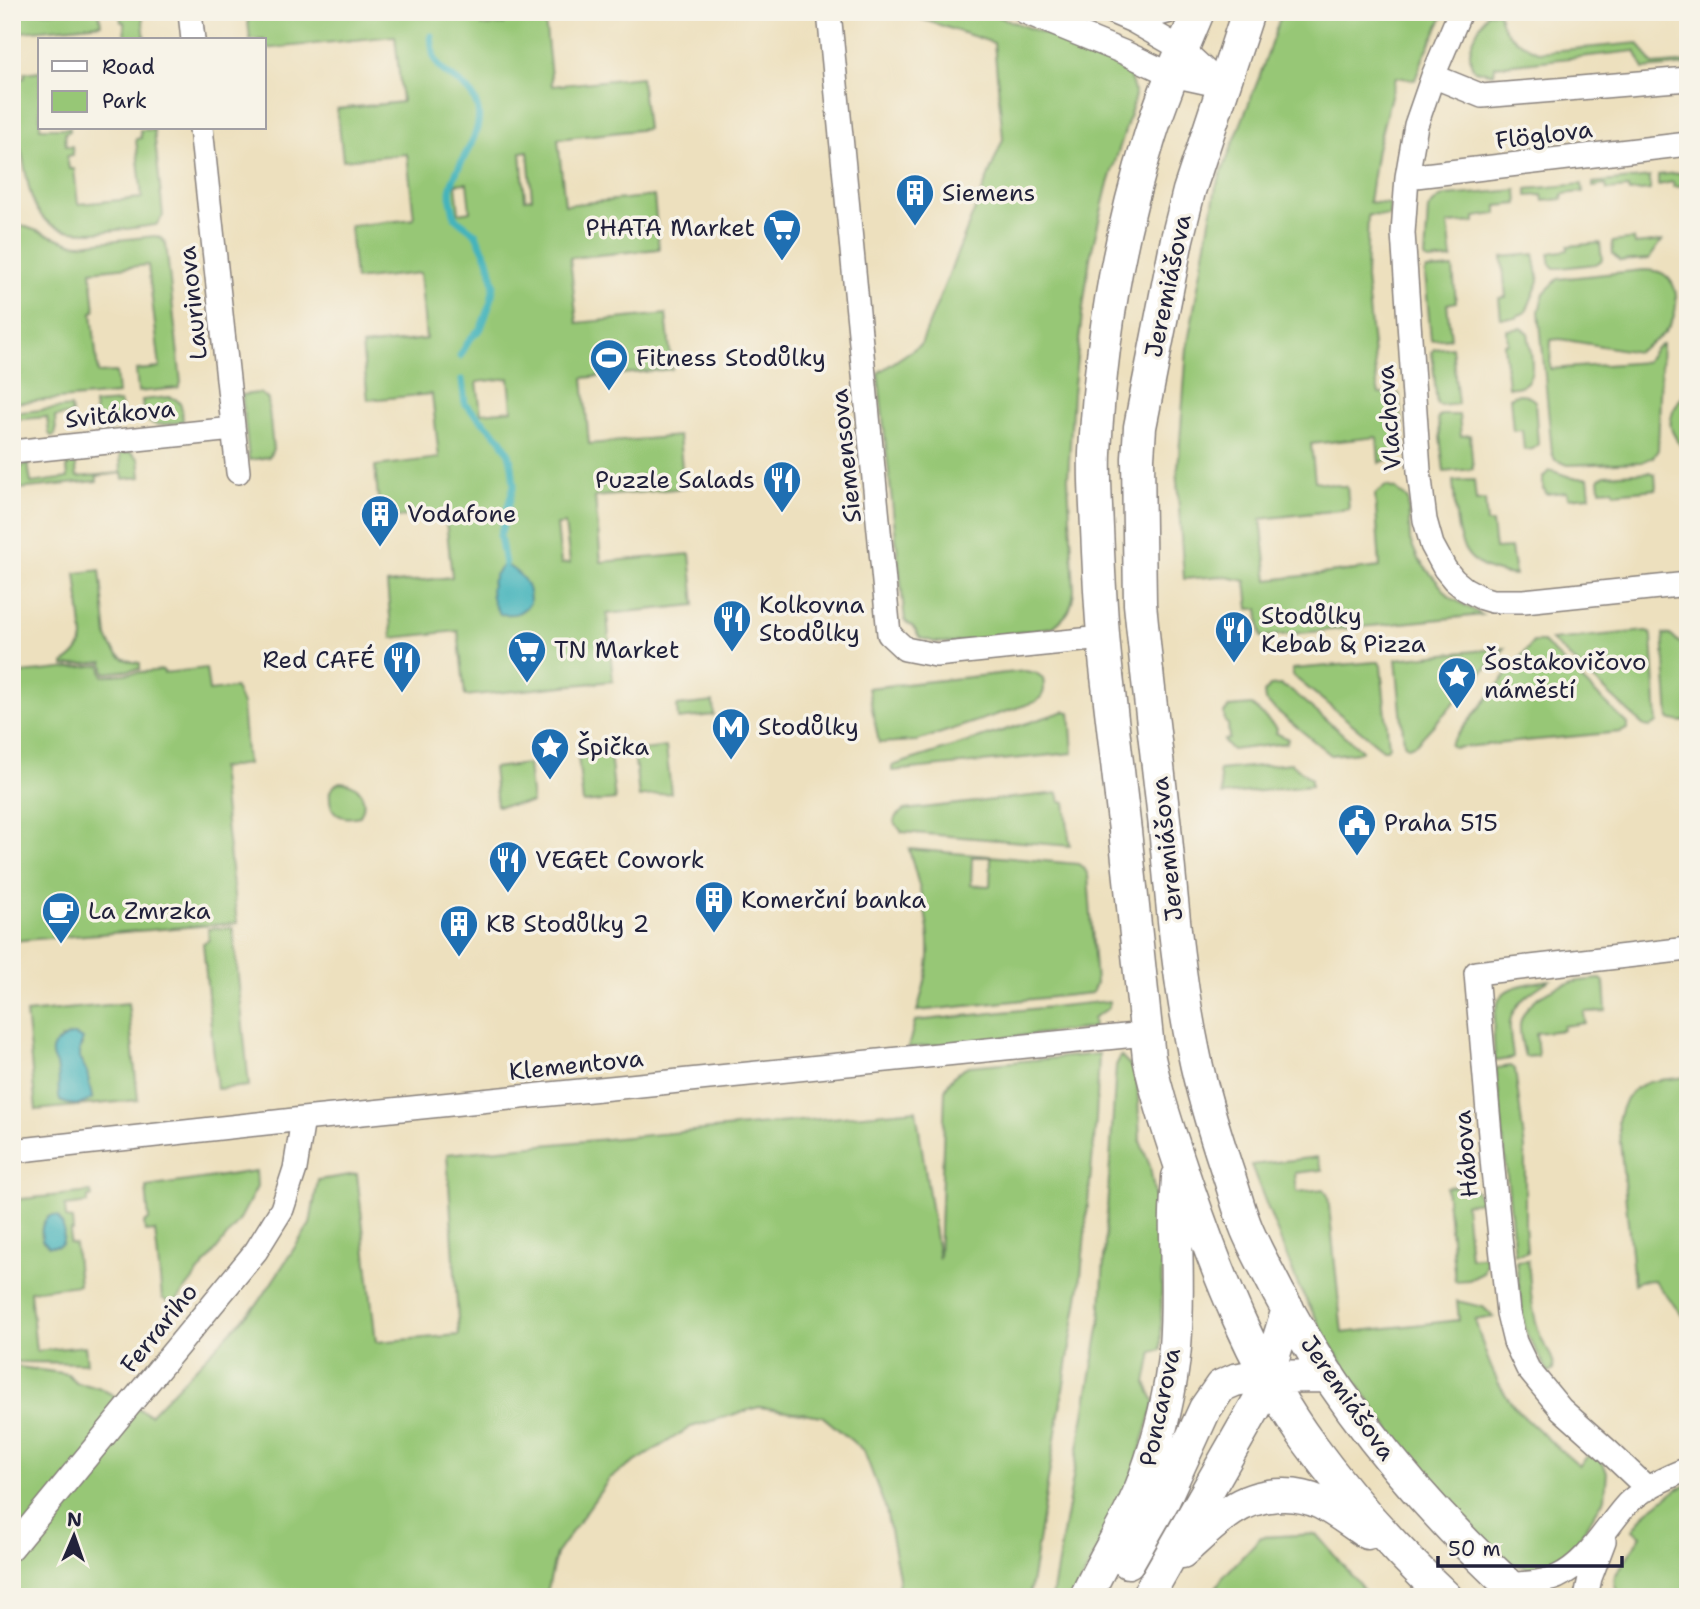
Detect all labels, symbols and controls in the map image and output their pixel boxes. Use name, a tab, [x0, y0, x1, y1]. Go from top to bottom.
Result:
legend	[38, 38, 266, 130]
text: Road	[102, 53, 155, 81]
text: Park	[102, 87, 147, 115]
street label: Flöglova	[1494, 113, 1594, 157]
building icon: Siemens	[894, 172, 936, 227]
place label: Siemens	[942, 177, 1035, 209]
supermarket icon: PHATA Market	[761, 207, 803, 262]
street label: Jeremiášova	[1137, 211, 1199, 360]
place label: PHATA Market	[586, 212, 755, 244]
street label: Laurinova	[171, 244, 215, 362]
sports icon: Fitness Stodůlky	[588, 337, 630, 392]
place label: Fitness Stodůlky	[636, 342, 826, 374]
street label: Vlachova	[1369, 364, 1409, 472]
street label: Siemensova	[823, 387, 869, 525]
street label: Svitákova	[63, 392, 177, 436]
restaurant icon: Puzzle Salads	[761, 459, 803, 514]
place label: Puzzle Salads	[595, 464, 755, 496]
building icon: Vodafone	[359, 493, 401, 548]
place label: Vodafone	[407, 498, 517, 530]
place label: Kolkovna Stodůlky	[759, 589, 864, 649]
restaurant icon: Kolkovna Stodůlky	[711, 598, 753, 653]
place label: Stodůlky Kebab & Pizza	[1261, 600, 1426, 660]
restaurant icon: Stodůlky Kebab & Pizza	[1213, 609, 1255, 664]
supermarket icon: TN Market	[506, 629, 548, 684]
place label: TN Market	[554, 634, 679, 666]
restaurant icon: Red CAFÉ	[381, 639, 423, 694]
place label: Red CAFÉ	[263, 644, 375, 676]
place label: Šostakovičovo náměstí	[1484, 646, 1647, 706]
place icon: Šostakovičovo náměstí	[1436, 655, 1478, 710]
metro station icon: Stodůlky	[710, 706, 752, 761]
place label: Stodůlky	[758, 711, 859, 743]
place icon: Špička	[529, 726, 571, 781]
place label: Špička	[577, 731, 649, 763]
street label: Jeremiášova	[1143, 775, 1191, 923]
public building icon: Praha 515	[1336, 802, 1378, 857]
place label: Praha 515	[1384, 807, 1498, 839]
restaurant icon: VEGEt Cowork	[487, 839, 529, 894]
place label: VEGEt Cowork	[535, 844, 704, 876]
building icon: Komerční banka	[693, 879, 735, 934]
place label: Komerční banka	[741, 884, 926, 916]
cafe icon: La Zmrzka	[40, 890, 82, 945]
place label: La Zmrzka	[88, 895, 211, 927]
building icon: KB Stodůlky 2	[438, 903, 480, 958]
place label: KB Stodůlky 2	[486, 908, 649, 940]
street label: Klementova	[507, 1042, 645, 1088]
street label: Hábova	[1446, 1109, 1486, 1199]
street label: Ferrariho	[113, 1277, 205, 1379]
street label: Jeremiášova	[1293, 1329, 1403, 1467]
street label: Poncarova	[1132, 1345, 1188, 1469]
north arrow	[38, 1500, 108, 1570]
text: N	[67, 1507, 83, 1532]
scale bar	[1438, 1525, 1621, 1569]
text: 50 m	[1448, 1535, 1501, 1563]

